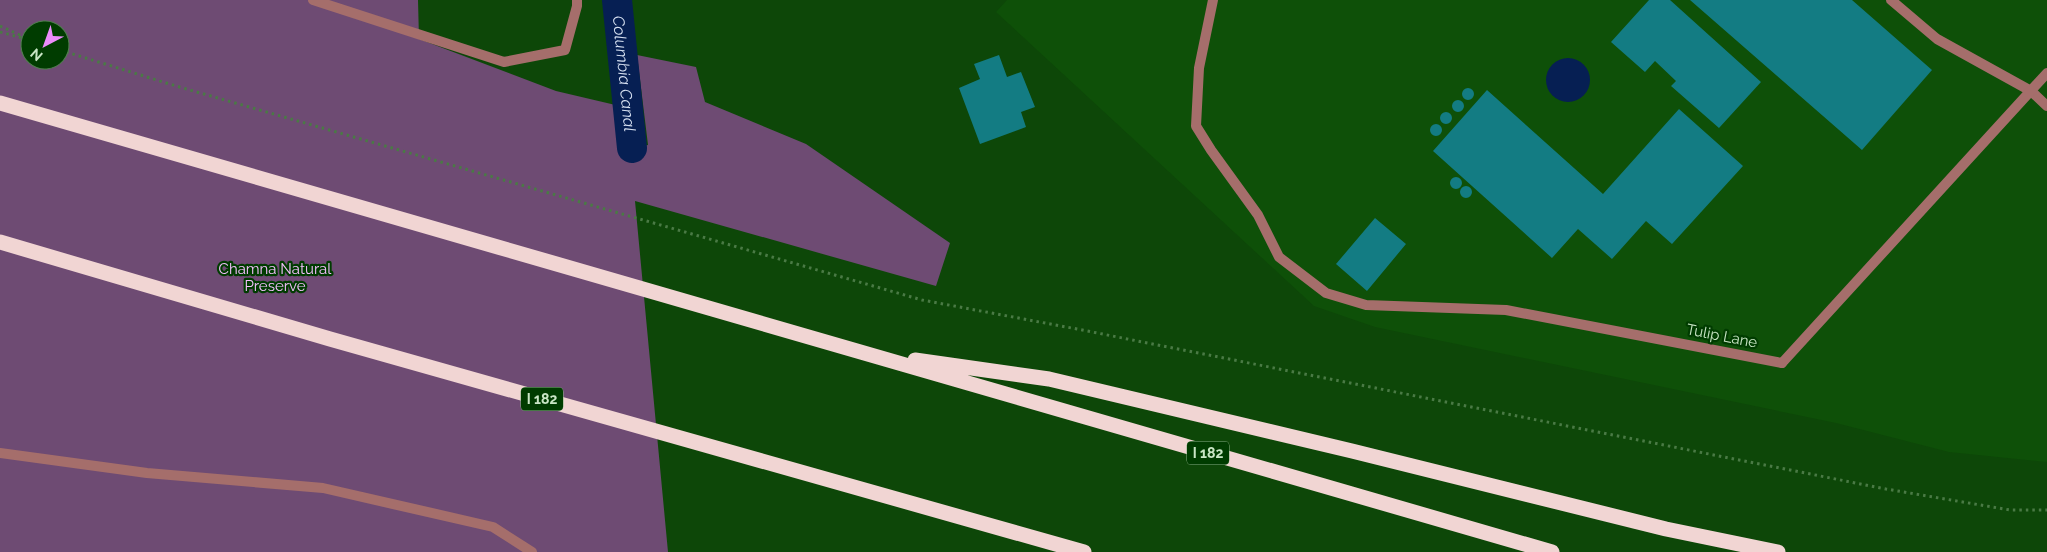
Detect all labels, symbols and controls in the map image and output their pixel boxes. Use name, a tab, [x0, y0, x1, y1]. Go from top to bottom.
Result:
water label: Columbia Canal	[609, 15, 639, 133]
north arrow	[20, 20, 70, 70]
text: N	[27, 45, 46, 64]
park label: Chamna Natural Preserve	[219, 260, 332, 295]
street label: Tulip Lane	[1685, 320, 1759, 352]
road number: I 182	[521, 388, 563, 410]
road number: I 182	[1187, 442, 1229, 464]

